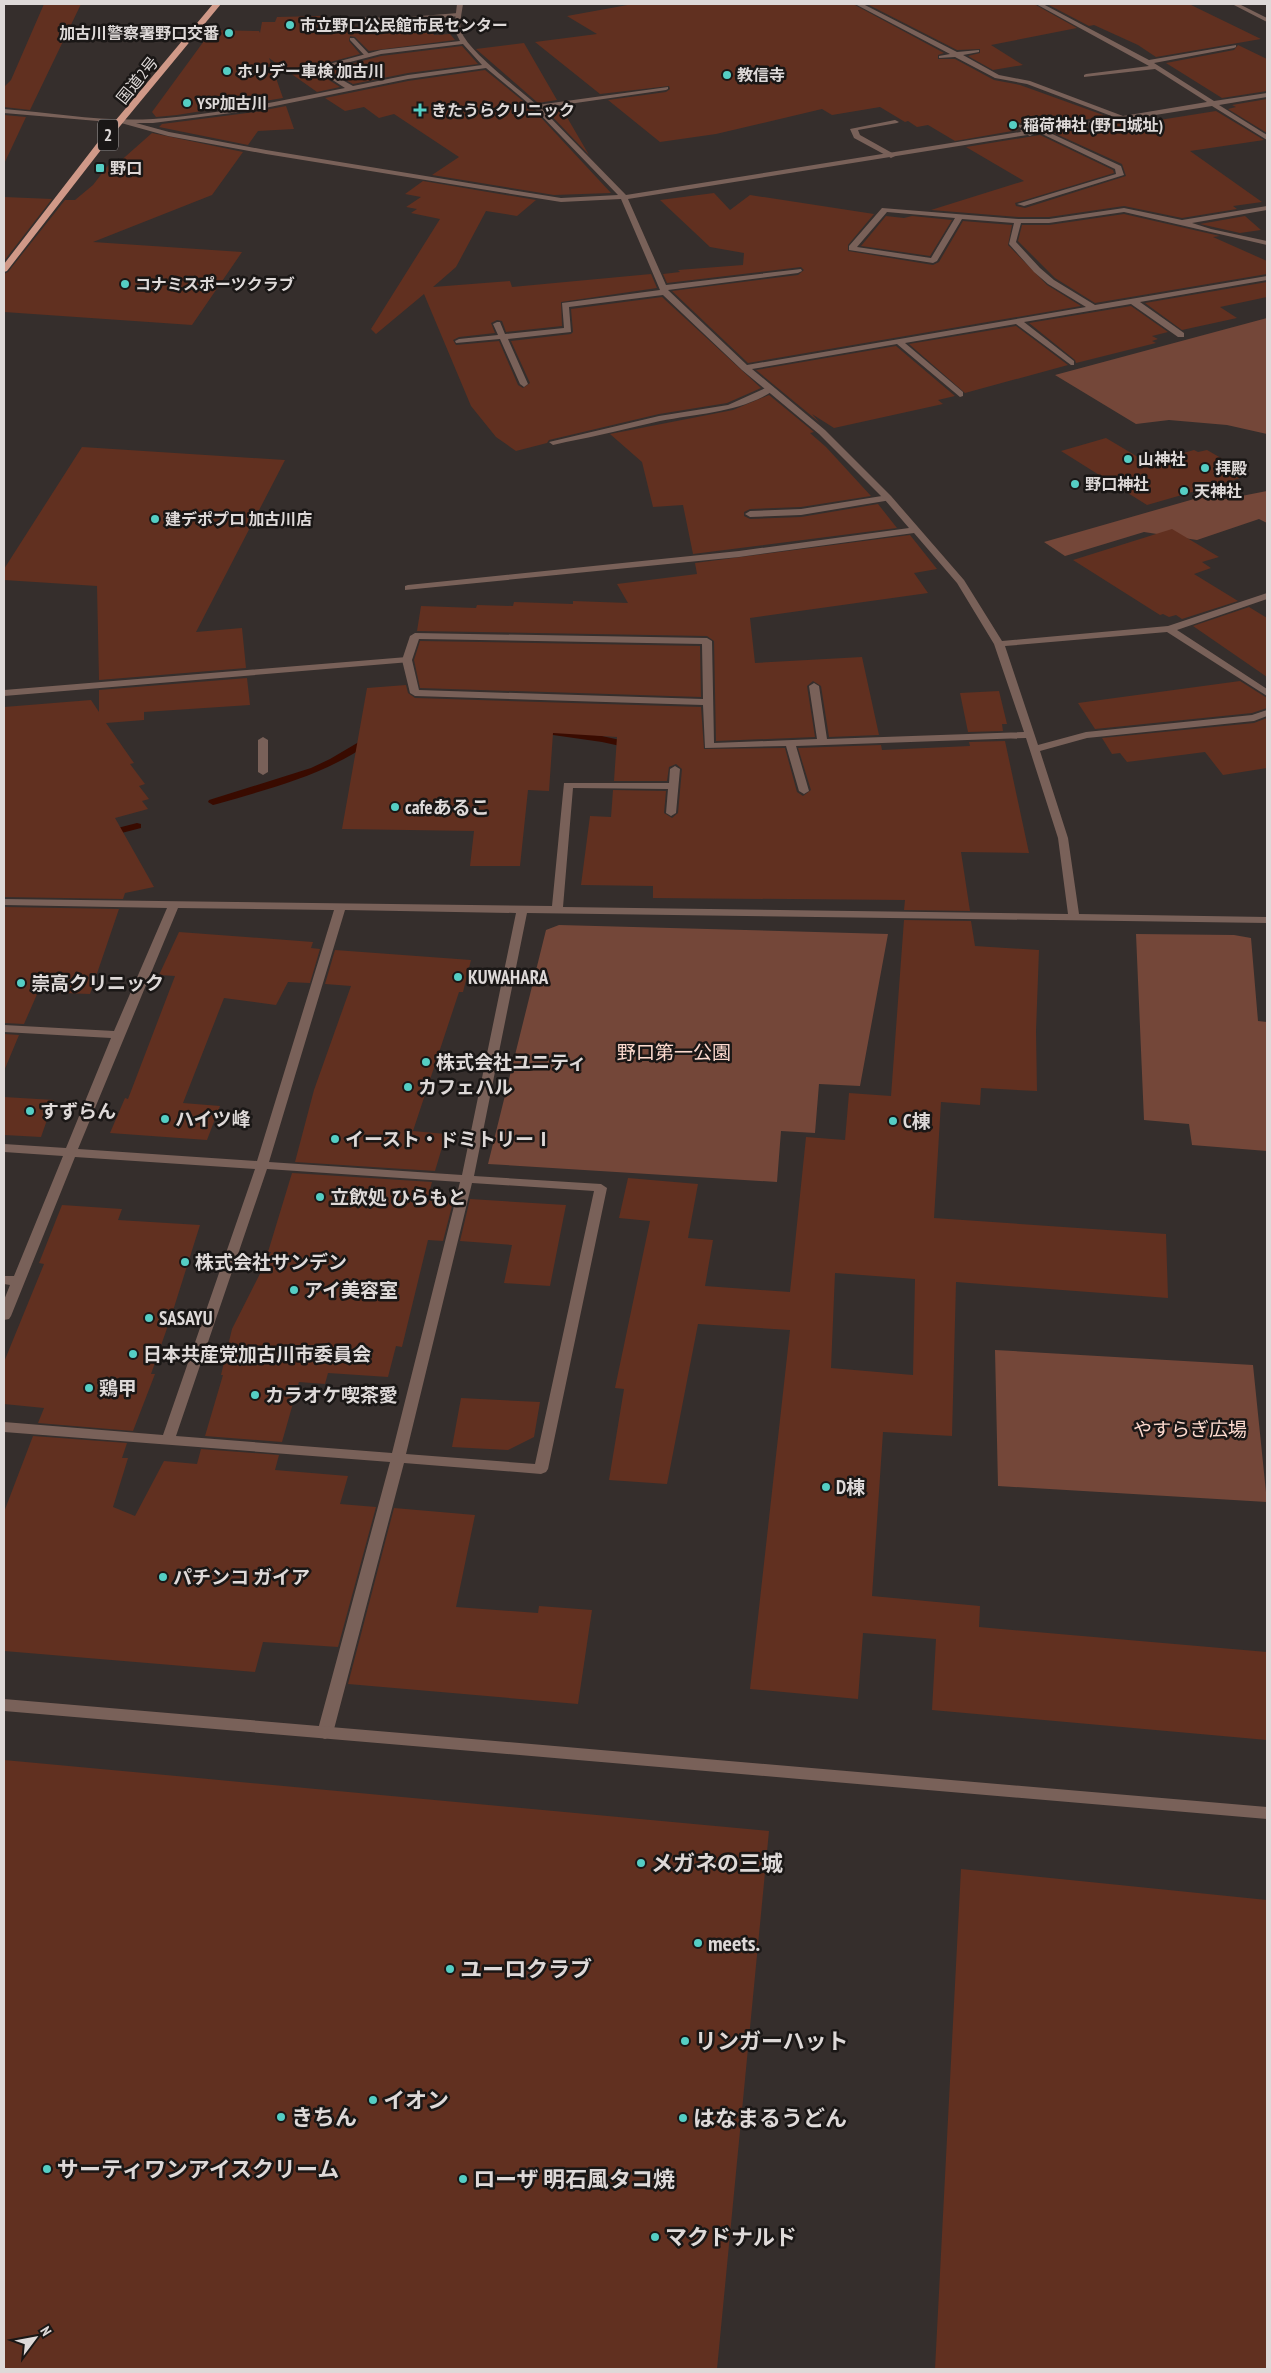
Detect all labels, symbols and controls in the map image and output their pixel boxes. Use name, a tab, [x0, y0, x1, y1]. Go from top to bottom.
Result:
place label: 市立野口公民館市民センター	[300, 15, 508, 35]
marker: 市立野口公民館市民センター	[284, 19, 296, 31]
place label: 加古川警察署野口交番	[59, 23, 219, 43]
marker: 加古川警察署野口交番	[223, 27, 235, 39]
street label: 国道2号	[112, 52, 162, 108]
place label: ホリデー車検 加古川	[237, 61, 384, 81]
marker: ホリデー車検 加古川	[221, 65, 233, 77]
place label: 教信寺	[737, 65, 785, 85]
marker: 教信寺	[721, 69, 733, 81]
place label: YSP加古川	[196, 93, 268, 113]
marker: YSP加古川	[181, 97, 193, 109]
place label: きたうらクリニック	[431, 100, 575, 120]
marker: きたうらクリニック	[413, 103, 427, 117]
place label: 稲荷神社 (野口城址)	[1023, 115, 1163, 135]
marker: 稲荷神社 (野口城址)	[1007, 119, 1019, 131]
road number: 2	[98, 120, 118, 150]
place label: 野口	[110, 158, 142, 178]
marker: 野口	[94, 162, 106, 174]
place label: コナミスポーツクラブ	[135, 274, 295, 294]
marker: コナミスポーツクラブ	[119, 278, 131, 290]
place label: 山神社	[1138, 449, 1186, 469]
marker: 山神社	[1122, 453, 1134, 465]
place label: 拝殿	[1215, 458, 1247, 478]
marker: 拝殿	[1199, 462, 1211, 474]
place label: 野口神社	[1085, 474, 1149, 494]
marker: 野口神社	[1069, 478, 1081, 490]
place label: 天神社	[1194, 481, 1242, 501]
marker: 天神社	[1178, 485, 1190, 497]
place label: 建デポプロ 加古川店	[165, 509, 312, 529]
marker: 建デポプロ 加古川店	[149, 513, 161, 525]
place label: cafeあるこ	[405, 795, 490, 819]
marker: cafeあるこ	[389, 801, 401, 813]
place label: KUWAHARA	[468, 965, 549, 989]
place label: 崇高クリニック	[31, 971, 164, 995]
marker: KUWAHARA	[452, 971, 464, 983]
marker: 崇高クリニック	[15, 977, 27, 989]
park label: 野口第一公園	[617, 1040, 731, 1064]
place label: 株式会社ユニティ	[436, 1050, 587, 1074]
marker: 株式会社ユニティ	[420, 1056, 432, 1068]
place label: カフェハル	[418, 1075, 513, 1099]
marker: カフェハル	[402, 1081, 414, 1093]
place label: すずらん	[40, 1099, 116, 1123]
marker: すずらん	[24, 1105, 36, 1117]
place label: ハイツ峰	[175, 1107, 251, 1131]
place label: C棟	[903, 1109, 931, 1133]
marker: ハイツ峰	[159, 1113, 171, 1125]
marker: C棟	[887, 1115, 899, 1127]
place label: イースト・ドミトリーⅠ	[345, 1127, 553, 1151]
marker: イースト・ドミトリーⅠ	[329, 1133, 341, 1145]
place label: 立飲処 ひらもと	[330, 1185, 467, 1209]
marker: 立飲処 ひらもと	[314, 1191, 326, 1203]
place label: 株式会社サンデン	[195, 1250, 347, 1274]
marker: 株式会社サンデン	[179, 1256, 191, 1268]
place label: アイ美容室	[304, 1278, 398, 1302]
marker: アイ美容室	[288, 1284, 300, 1296]
place label: SASAYU	[159, 1306, 212, 1330]
marker: SASAYU	[143, 1312, 155, 1324]
place label: 日本共産党加古川市委員会	[143, 1342, 371, 1366]
marker: 日本共産党加古川市委員会	[127, 1348, 139, 1360]
place label: 鶏甲	[99, 1376, 137, 1400]
marker: 鶏甲	[83, 1382, 95, 1394]
place label: カラオケ喫茶愛	[265, 1383, 398, 1407]
marker: カラオケ喫茶愛	[249, 1389, 261, 1401]
park label: やすらぎ広場	[1133, 1417, 1247, 1441]
place label: D棟	[836, 1475, 865, 1499]
marker: D棟	[820, 1481, 832, 1493]
place label: パチンコ ガイア	[173, 1565, 310, 1589]
marker: パチンコ ガイア	[157, 1571, 169, 1583]
place label: メガネの三城	[651, 1849, 783, 1877]
marker: メガネの三城	[635, 1857, 647, 1869]
place label: meets.	[708, 1929, 760, 1957]
marker: meets.	[692, 1937, 704, 1949]
place label: ユーロクラブ	[460, 1955, 592, 1983]
marker: ユーロクラブ	[444, 1963, 456, 1975]
place label: リンガーハット	[695, 2027, 849, 2055]
marker: リンガーハット	[679, 2035, 691, 2047]
place label: イオン	[383, 2086, 449, 2114]
marker: イオン	[367, 2094, 379, 2106]
place label: きちん	[291, 2103, 357, 2131]
place label: はなまるうどん	[693, 2104, 847, 2132]
marker: きちん	[275, 2111, 287, 2123]
marker: はなまるうどん	[677, 2112, 689, 2124]
place label: サーティワンアイスクリーム	[57, 2155, 339, 2183]
marker: サーティワンアイスクリーム	[41, 2163, 53, 2175]
place label: ローザ 明石風タコ焼	[473, 2165, 675, 2193]
marker: ローザ 明石風タコ焼	[457, 2173, 469, 2185]
place label: マクドナルド	[665, 2223, 797, 2251]
marker: マクドナルド	[649, 2231, 661, 2243]
north arrow	[10, 2313, 60, 2363]
text: N	[36, 2323, 56, 2339]

